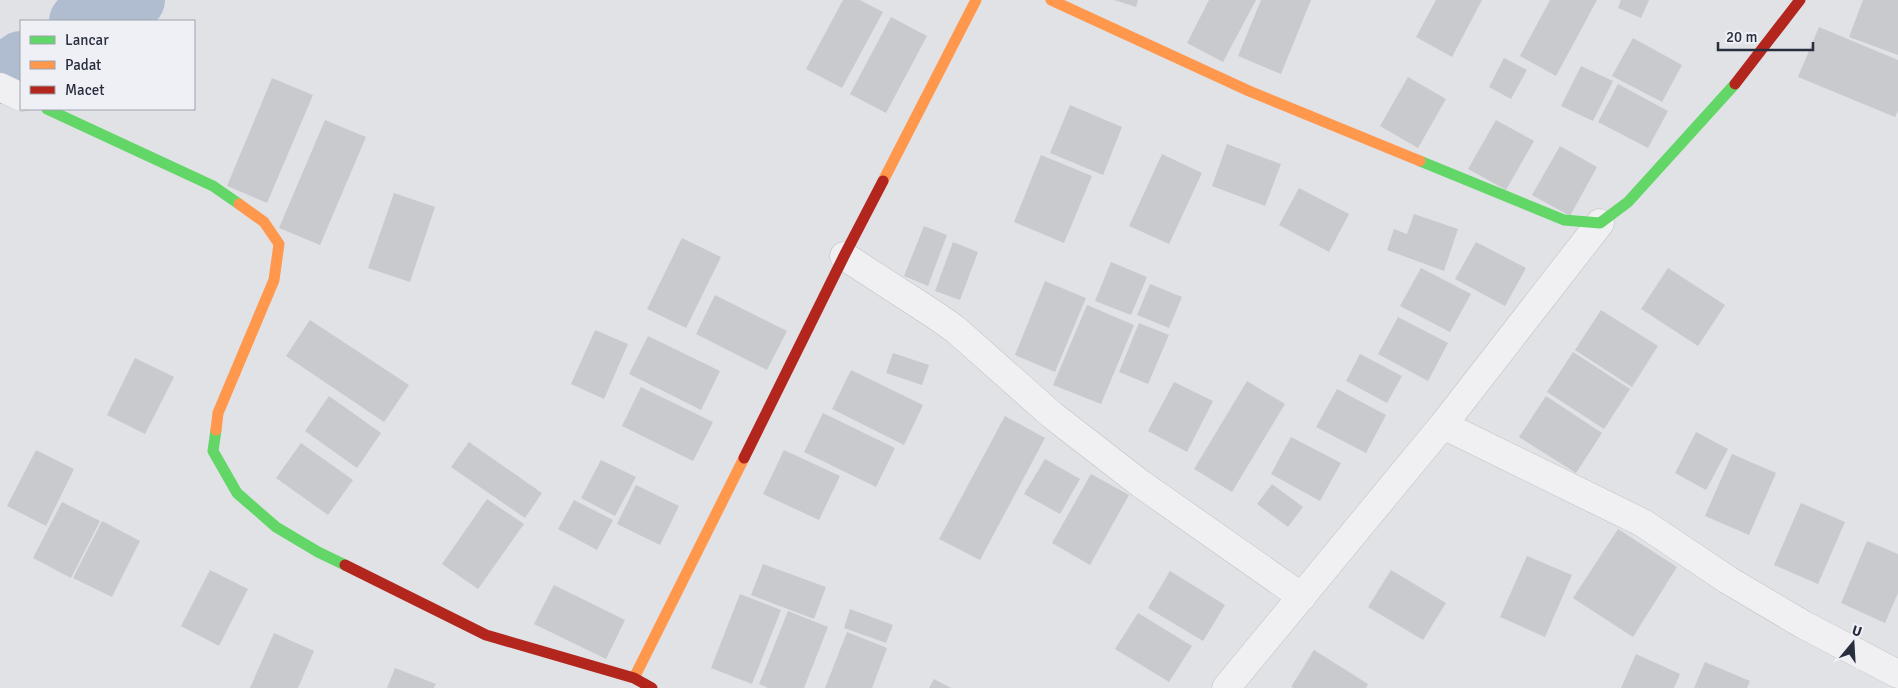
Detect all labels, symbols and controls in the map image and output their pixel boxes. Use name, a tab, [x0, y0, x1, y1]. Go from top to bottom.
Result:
legend	[20, 20, 195, 110]
scale bar	[1718, 20, 1813, 52]
text: 20 m	[1726, 28, 1757, 46]
text: Lancar	[65, 31, 109, 49]
text: Padat	[65, 56, 101, 74]
text: Macet	[65, 81, 104, 99]
north arrow	[1828, 618, 1878, 668]
text: U	[1850, 622, 1864, 641]

